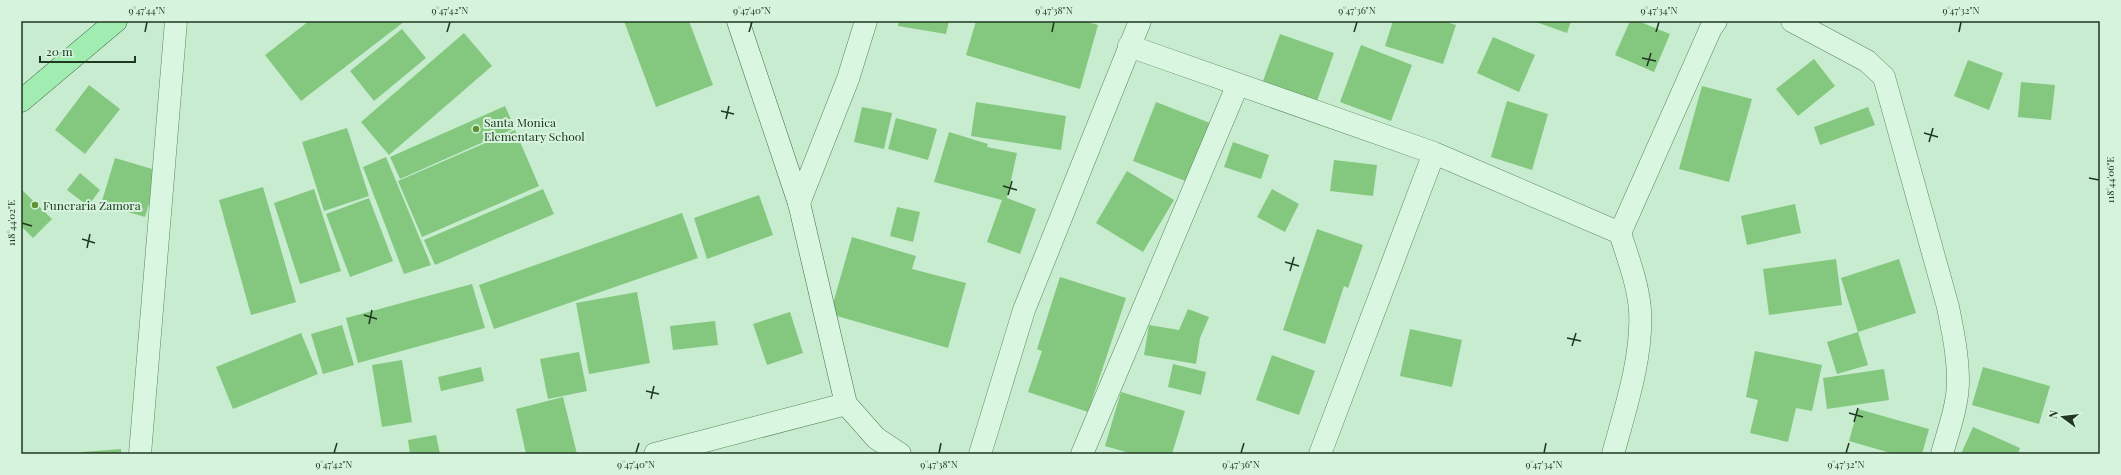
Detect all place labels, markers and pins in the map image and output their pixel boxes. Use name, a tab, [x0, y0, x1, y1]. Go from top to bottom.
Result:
place label: Santa Monica Elementary School	[484, 114, 585, 144]
marker: Santa Monica Elementary School	[471, 124, 481, 134]
place label: Funeraria Zamora	[43, 197, 141, 213]
marker: Funeraria Zamora	[30, 200, 40, 210]

